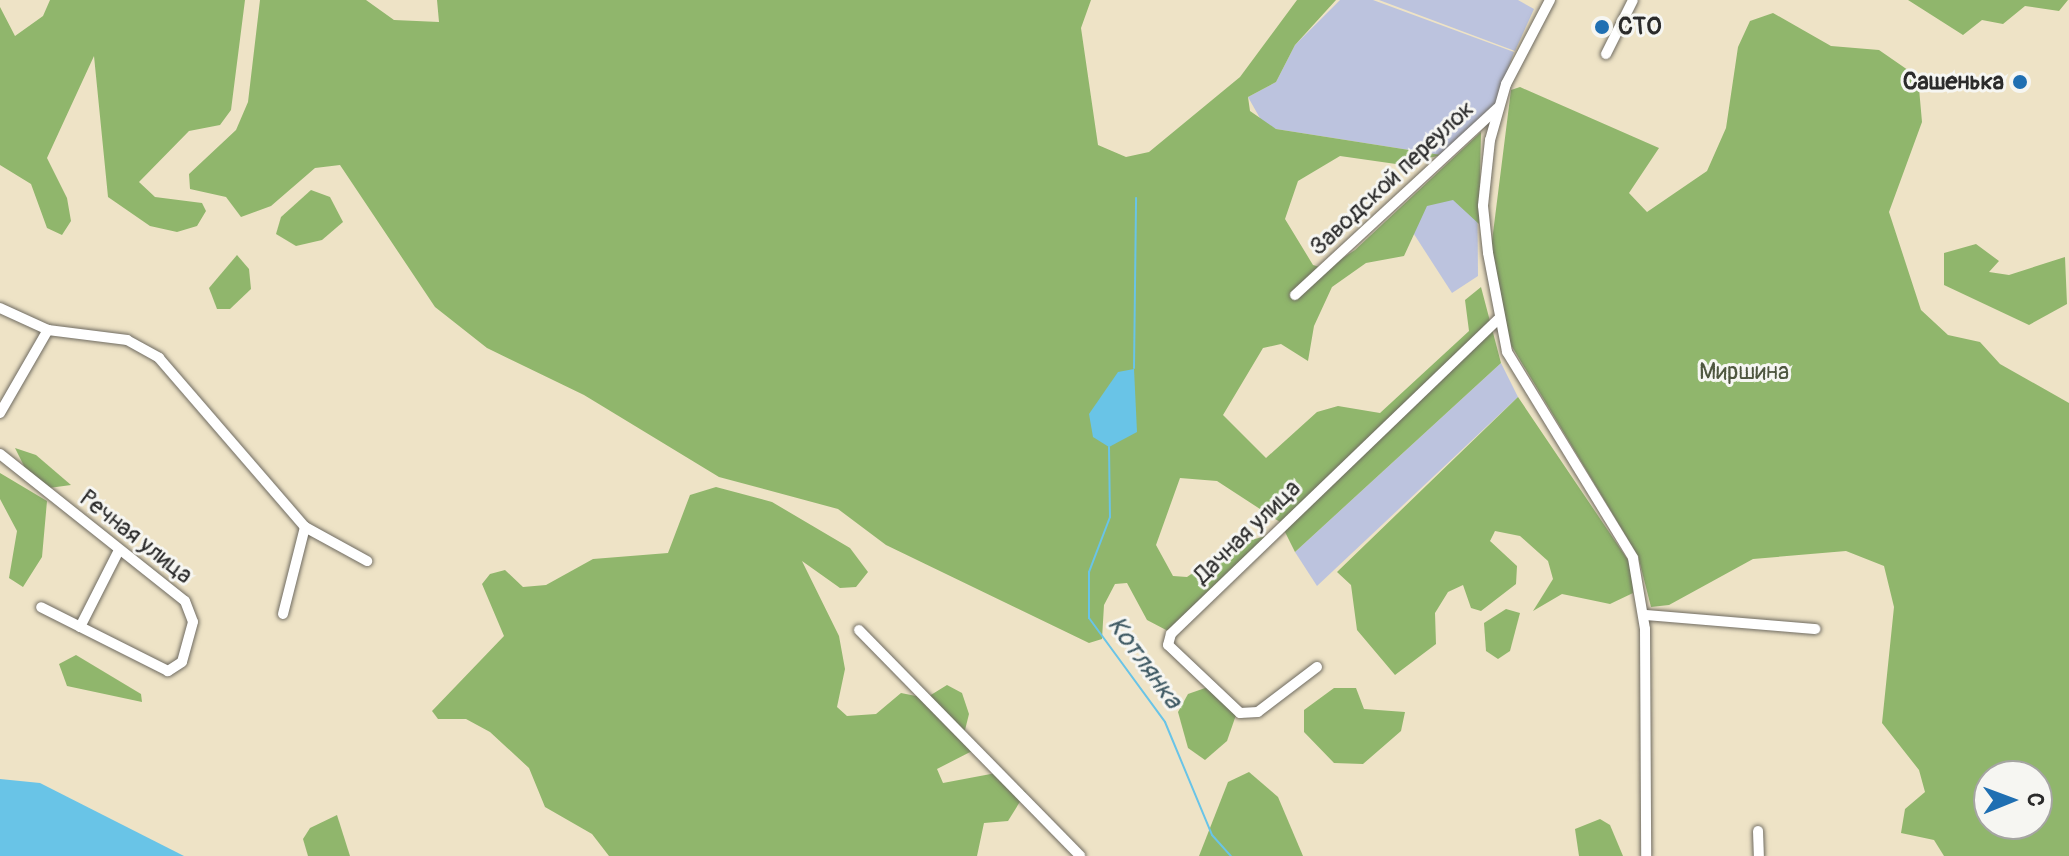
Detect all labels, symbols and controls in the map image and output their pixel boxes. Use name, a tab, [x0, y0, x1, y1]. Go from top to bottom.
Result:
place label: СТО	[1618, 13, 1661, 41]
marker: СТО	[1593, 18, 1611, 36]
place label: Сашенька	[1903, 68, 2004, 96]
marker: Сашенька	[2011, 73, 2029, 91]
street label: Заводской переулок	[1304, 94, 1480, 262]
park label: Миршина	[1699, 358, 1789, 386]
street label: Дачная улица	[1188, 474, 1306, 590]
street label: Речная улица	[74, 484, 198, 590]
water label: Котлянка	[1100, 611, 1188, 715]
north arrow	[1973, 760, 2053, 840]
text: С	[2021, 793, 2049, 807]

